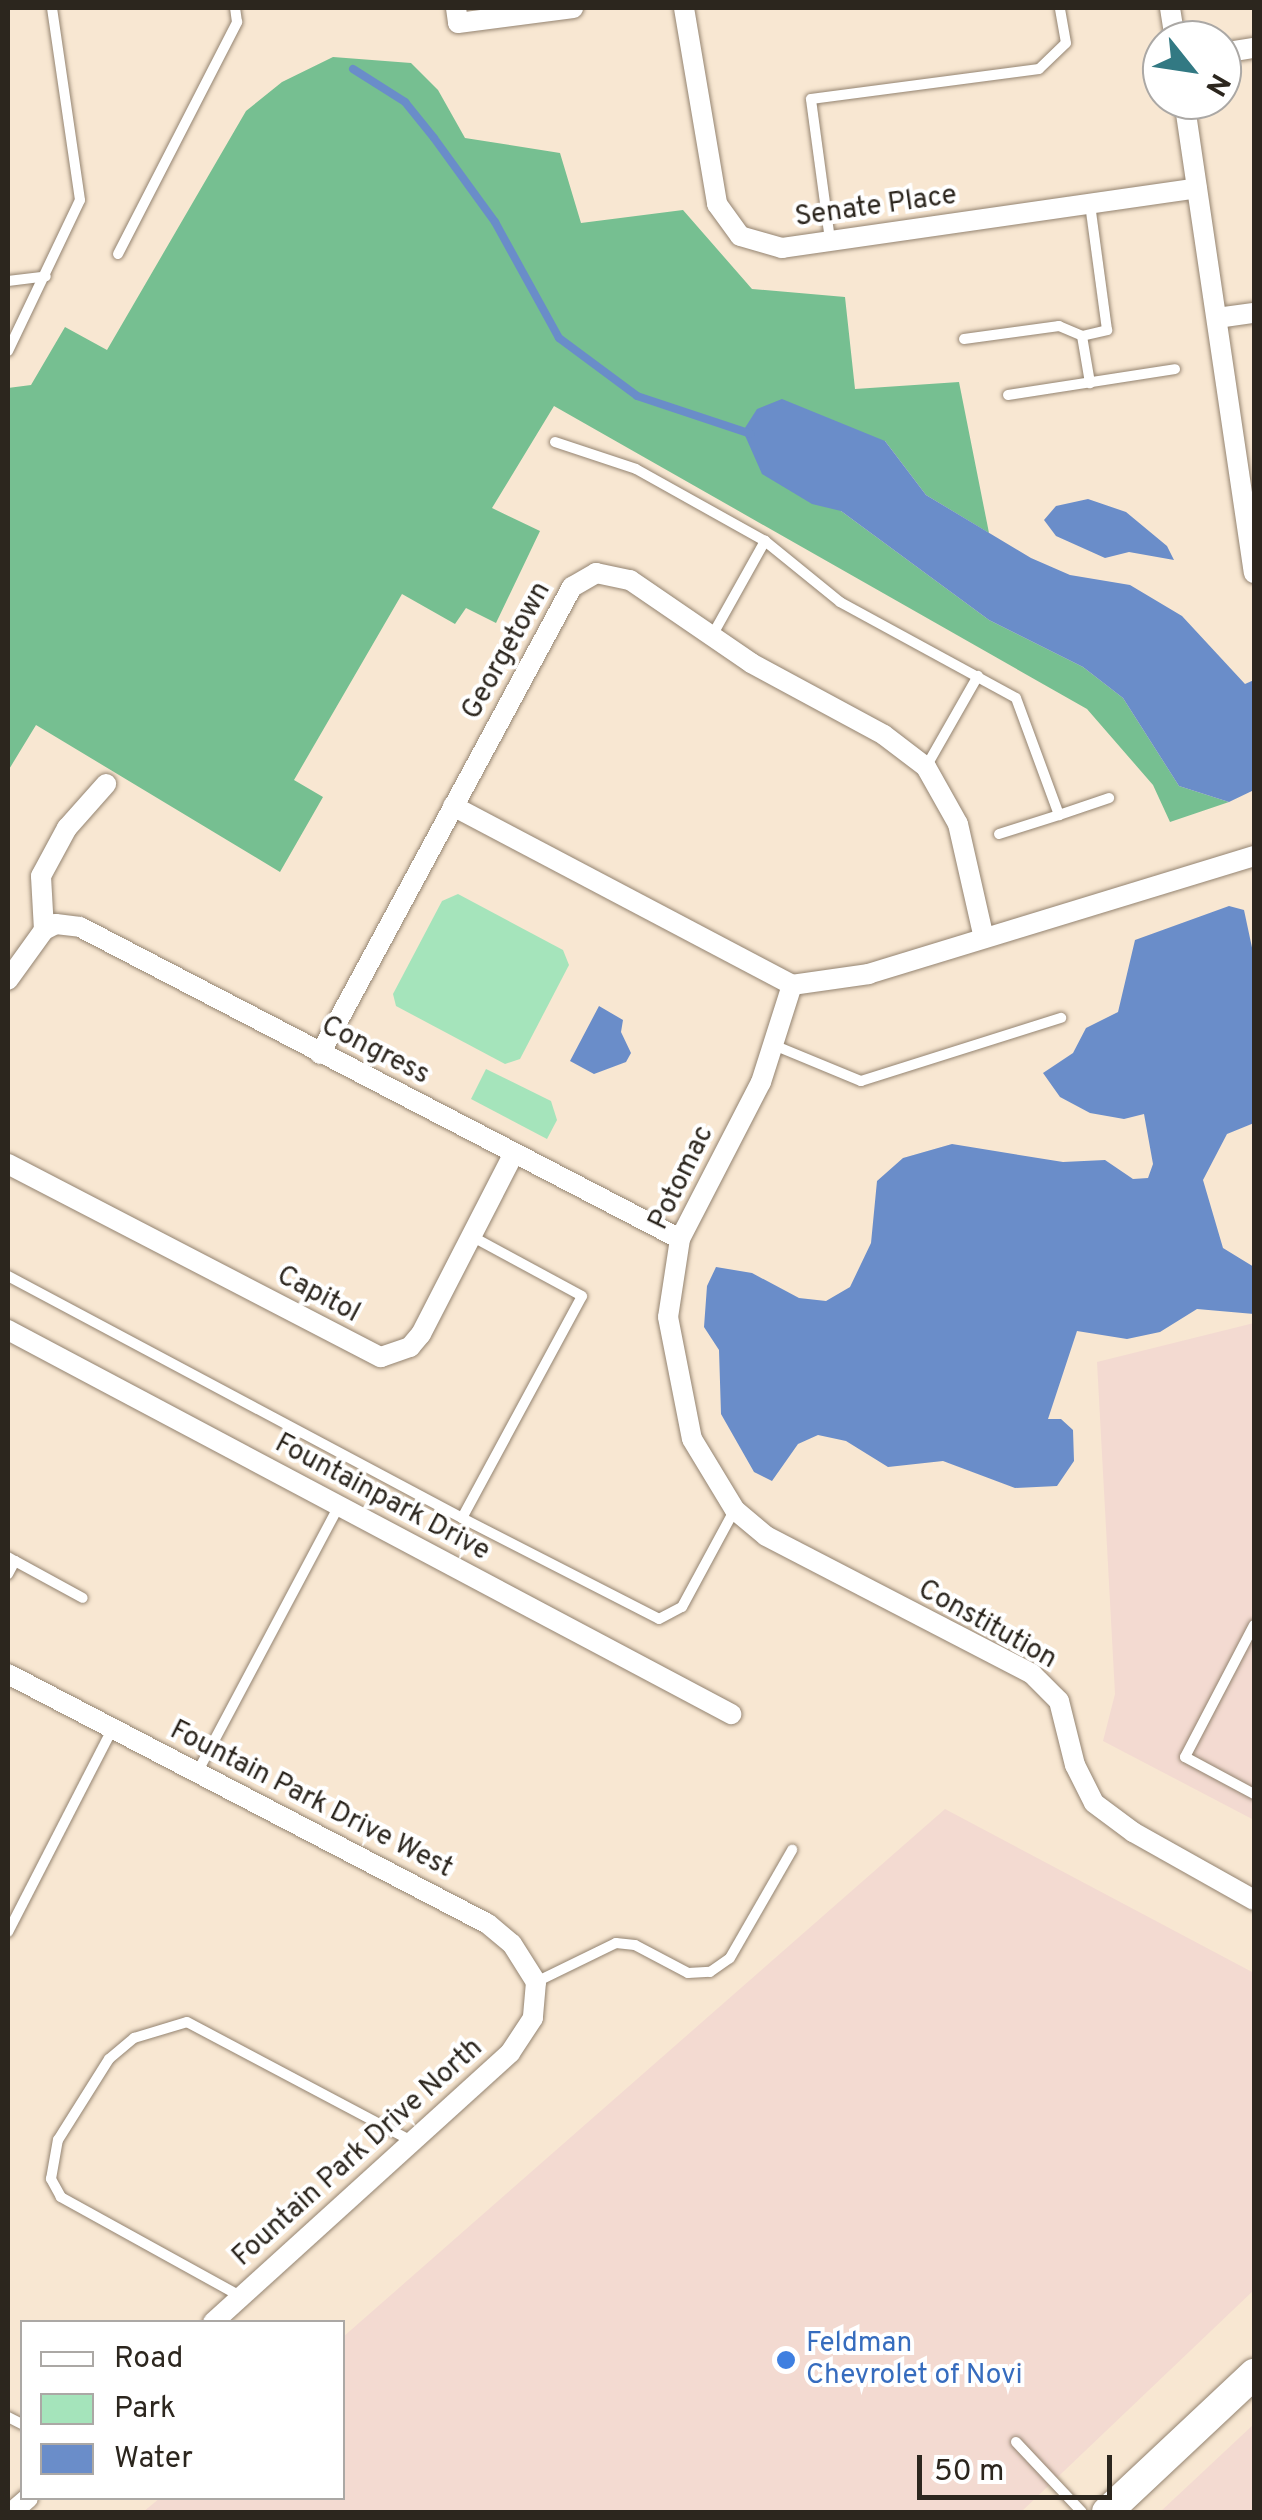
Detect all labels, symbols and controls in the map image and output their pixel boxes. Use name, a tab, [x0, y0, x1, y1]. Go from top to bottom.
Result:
north arrow	[1142, 20, 1242, 120]
text: N	[1196, 66, 1237, 102]
street label: Senate Place	[793, 179, 959, 235]
street label: Georgetown	[455, 576, 559, 726]
street label: Congress	[315, 1009, 435, 1093]
street label: Potomac	[642, 1120, 722, 1236]
street label: Capitol	[271, 1259, 365, 1331]
street label: Fountainpark Drive	[269, 1427, 495, 1569]
street label: Constitution	[912, 1573, 1062, 1677]
street label: Fountain Park Drive West	[164, 1714, 458, 1886]
street label: Fountain Park Drive North	[226, 2032, 490, 2274]
legend	[20, 2320, 345, 2500]
place label: Feldman Chevrolet of Novi	[806, 2327, 1023, 2393]
text: Road	[114, 2341, 183, 2378]
marker: Feldman Chevrolet of Novi	[775, 2349, 797, 2371]
text: Park	[114, 2391, 176, 2428]
scale bar	[922, 2435, 1117, 2497]
text: Water	[114, 2441, 193, 2478]
text: 50 m	[934, 2454, 1004, 2491]

